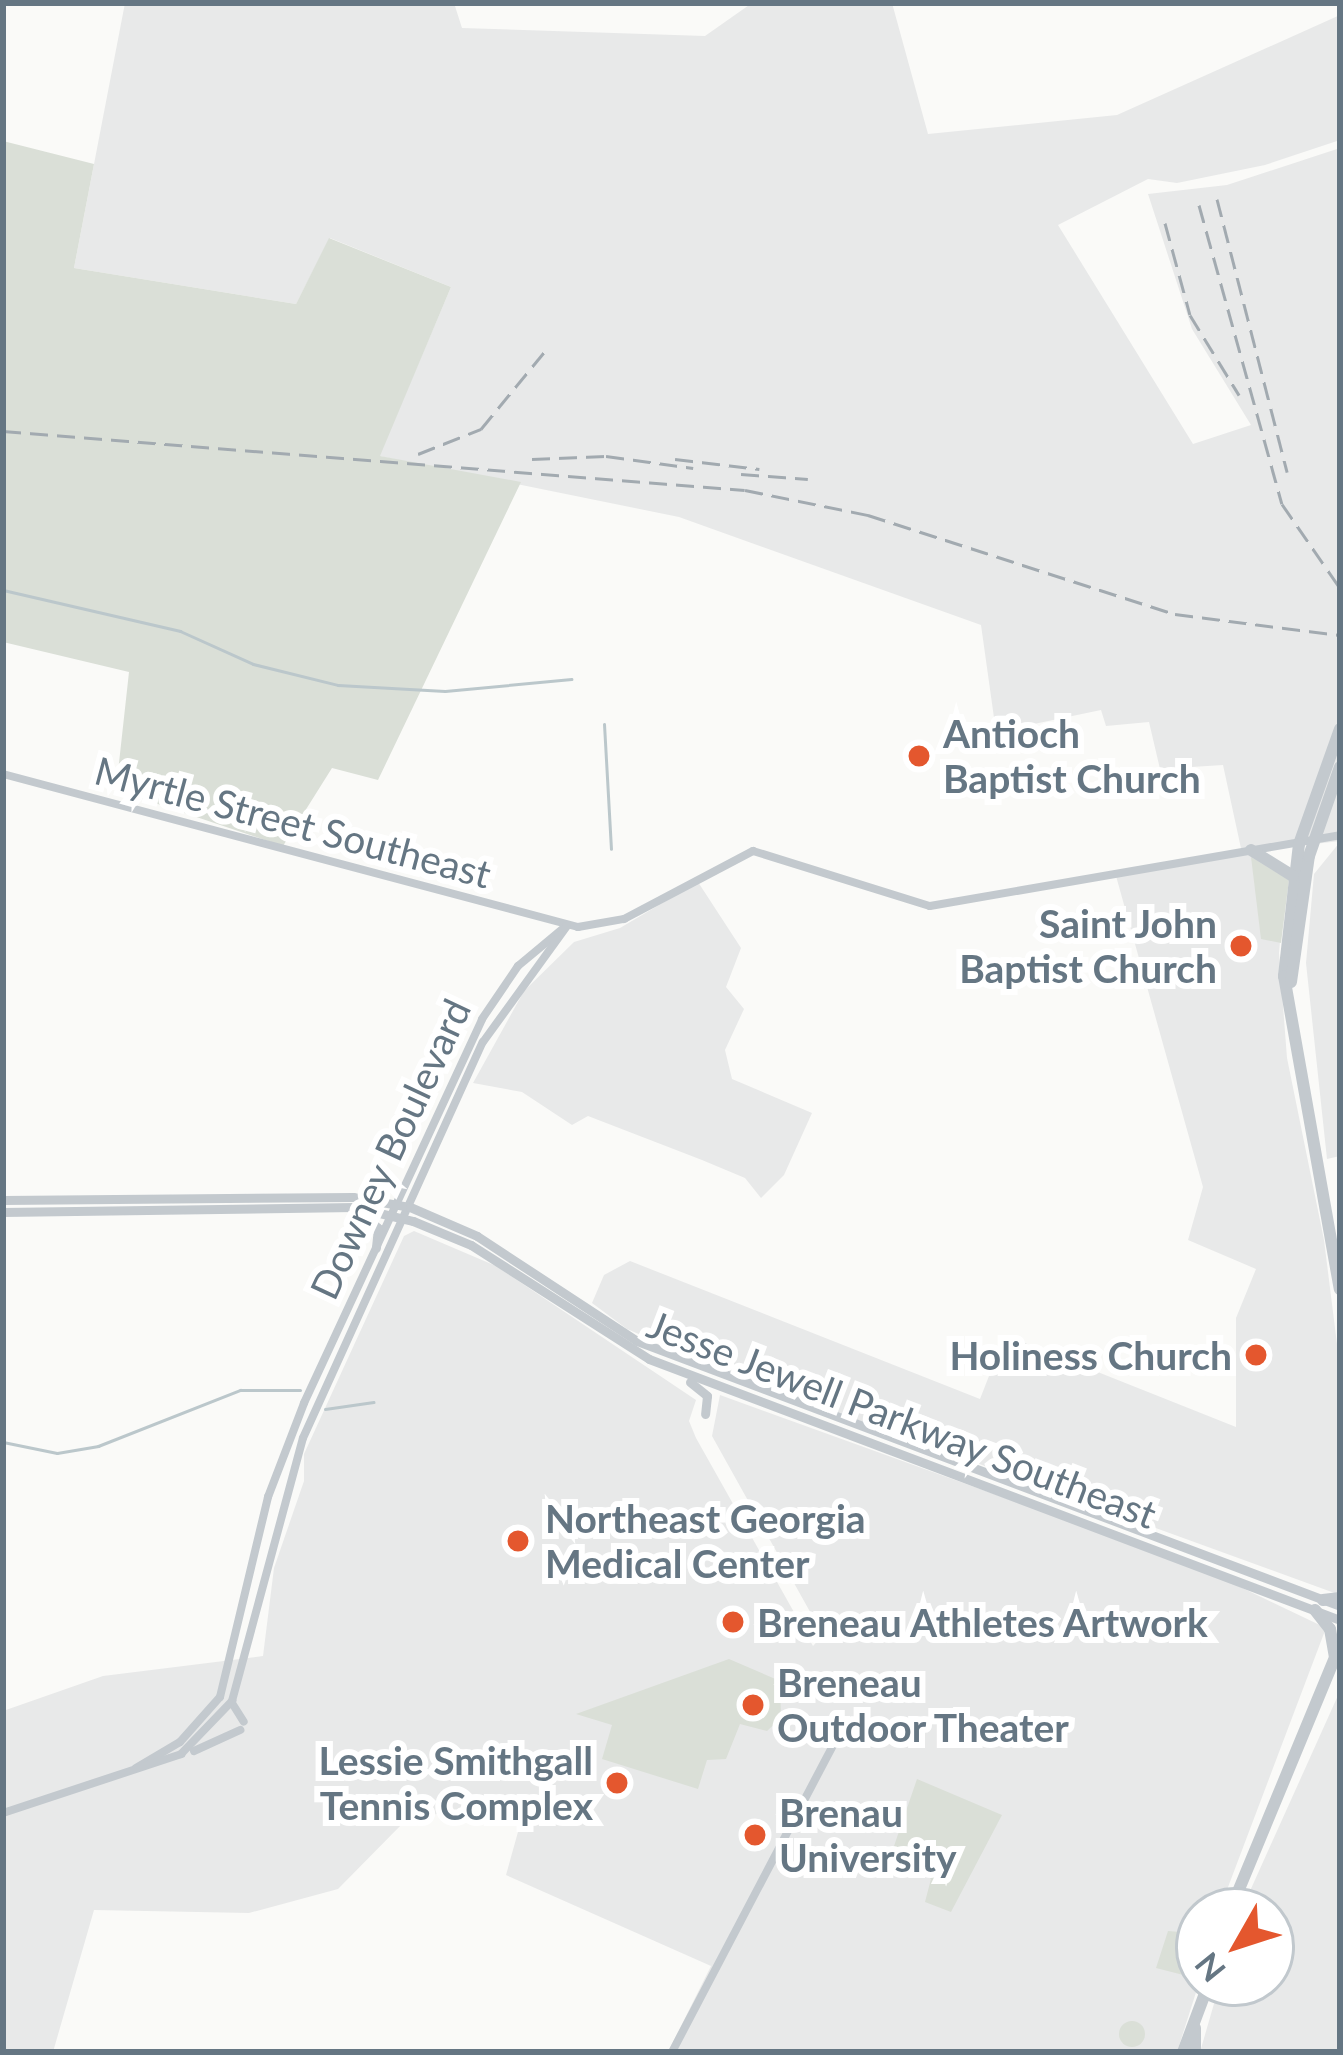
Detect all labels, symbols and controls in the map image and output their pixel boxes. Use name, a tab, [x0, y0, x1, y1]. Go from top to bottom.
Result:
place label: Antioch Baptist Church	[943, 711, 1201, 802]
marker: Antioch Baptist Church	[906, 743, 932, 769]
street label: Myrtle Street Southeast	[90, 747, 496, 897]
place label: Saint John Baptist Church	[959, 901, 1217, 992]
marker: Saint John Baptist Church	[1228, 933, 1254, 959]
street label: Downey Boulevard	[300, 991, 480, 1307]
street label: Jesse Jewell Parkway Southeast	[640, 1300, 1164, 1538]
place label: Holiness Church	[949, 1332, 1232, 1378]
marker: Holiness Church	[1243, 1342, 1269, 1368]
place label: Northeast Georgia Medical Center	[545, 1496, 866, 1587]
marker: Northeast Georgia Medical Center	[502, 1525, 534, 1557]
place label: Breneau Athletes Artwork	[757, 1599, 1211, 1645]
marker: Breneau Athletes Artwork	[720, 1609, 746, 1635]
place label: Breneau Outdoor Theater	[777, 1660, 1071, 1751]
marker: Breneau Outdoor Theater	[740, 1692, 766, 1718]
place label: Lessie Smithgall Tennis Complex	[319, 1738, 593, 1829]
marker: Lessie Smithgall Tennis Complex	[604, 1770, 630, 1796]
place label: Brenau University	[779, 1790, 957, 1881]
marker: Brenau University	[742, 1822, 768, 1848]
north arrow	[1175, 1887, 1295, 2007]
text: N	[1186, 1945, 1233, 1990]

